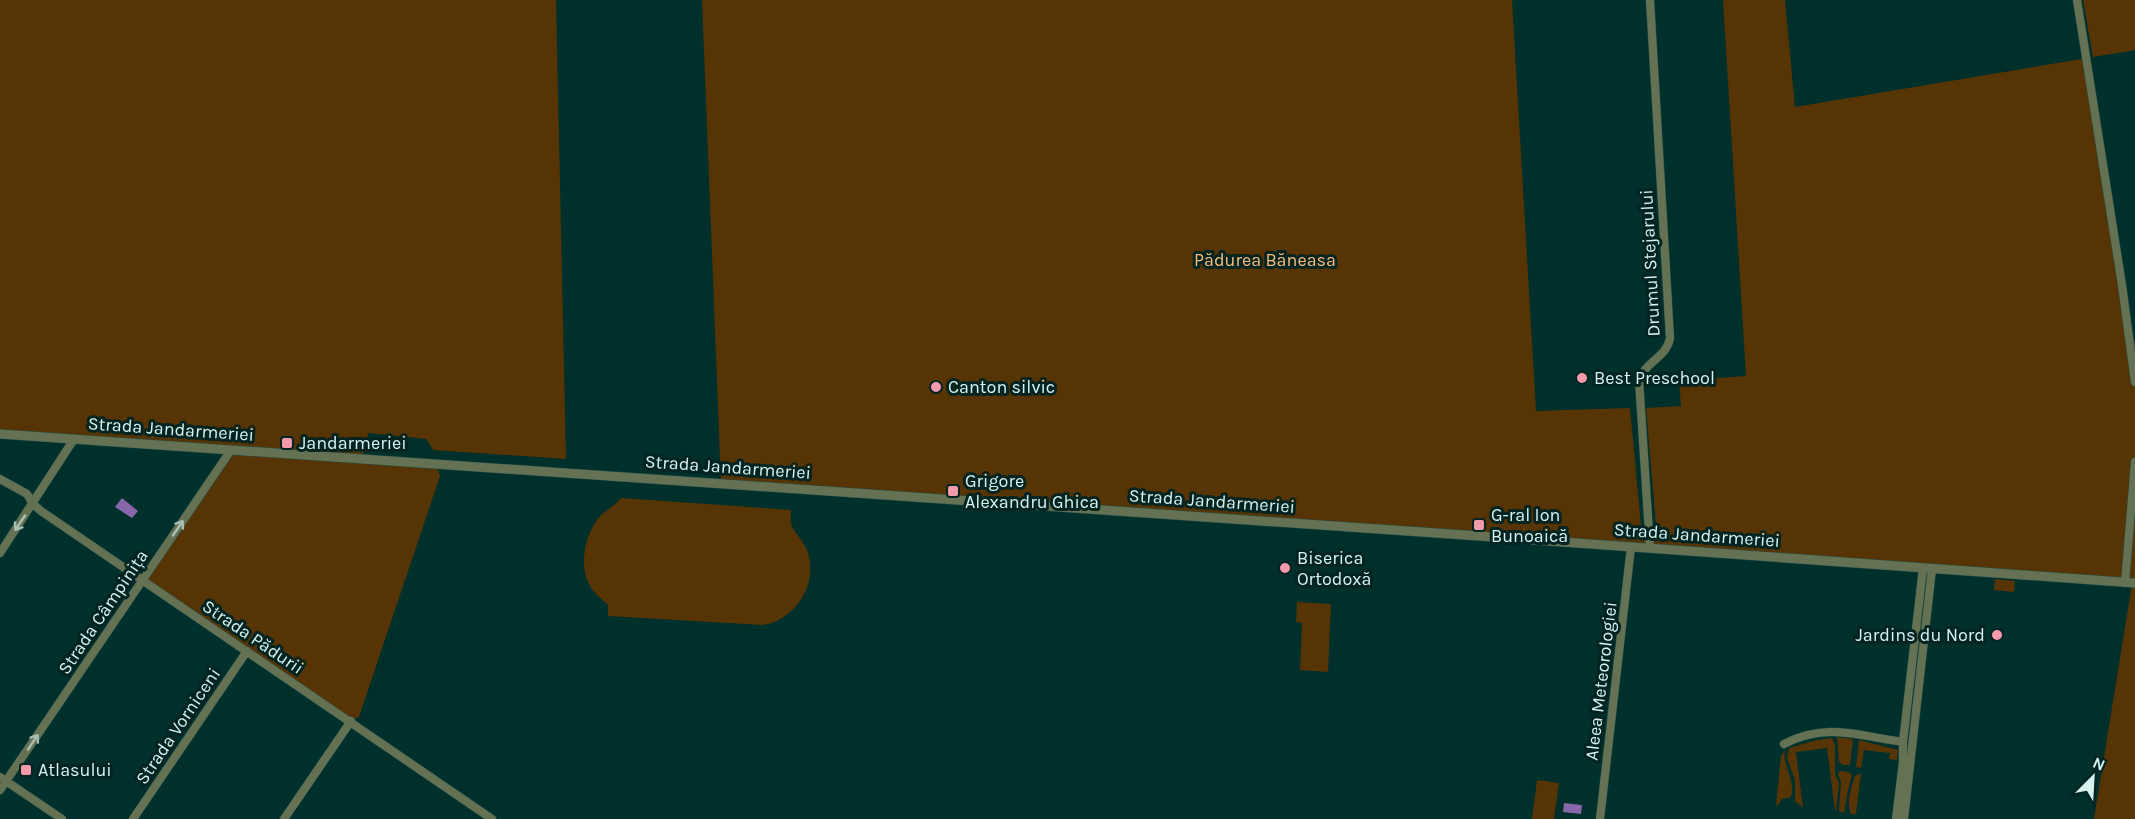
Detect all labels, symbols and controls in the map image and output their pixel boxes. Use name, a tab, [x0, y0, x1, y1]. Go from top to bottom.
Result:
street label: Drumul Stejarului	[1635, 189, 1665, 337]
park label: Pădurea Băneasa	[1194, 249, 1336, 271]
place label: Best Preschool	[1594, 367, 1715, 389]
marker: Best Preschool	[1575, 371, 1589, 385]
place label: Canton silvic	[948, 376, 1055, 398]
marker: Canton silvic	[929, 380, 943, 394]
street label: Strada Jandarmeriei	[87, 412, 255, 446]
place label: Jandarmeriei	[299, 432, 407, 454]
marker: Jandarmeriei	[280, 436, 294, 450]
street label: Strada Jandarmeriei	[644, 450, 812, 484]
place label: Grigore Alexandru Ghica	[965, 470, 1099, 513]
marker: Grigore Alexandru Ghica	[946, 484, 960, 498]
street label: Strada Jandarmeriei	[1128, 484, 1296, 518]
place label: G-ral Ion Bunoaică	[1491, 504, 1568, 547]
one-way arrow	[14, 515, 26, 531]
marker: G-ral Ion Bunoaică	[1472, 518, 1486, 532]
street label: Strada Jandarmeriei	[1613, 518, 1781, 552]
one-way arrow	[172, 520, 184, 537]
street label: Strada Câmpinița	[53, 546, 153, 678]
place label: Biserica Ortodoxă	[1297, 547, 1371, 590]
marker: Biserica Ortodoxă	[1278, 561, 1292, 575]
street label: Strada Pădurii	[198, 595, 308, 679]
street label: Aleea Meteorologiei	[1580, 600, 1622, 762]
place label: Jardins du Nord	[1856, 624, 1985, 646]
marker: Jardins du Nord	[1990, 628, 2004, 642]
street label: Strada Vorniceni	[131, 664, 225, 788]
one-way arrow	[27, 734, 39, 750]
north arrow	[2063, 747, 2123, 807]
text: N	[2090, 753, 2108, 775]
place label: Atlasului	[38, 759, 112, 781]
marker: Atlasului	[19, 763, 33, 777]

